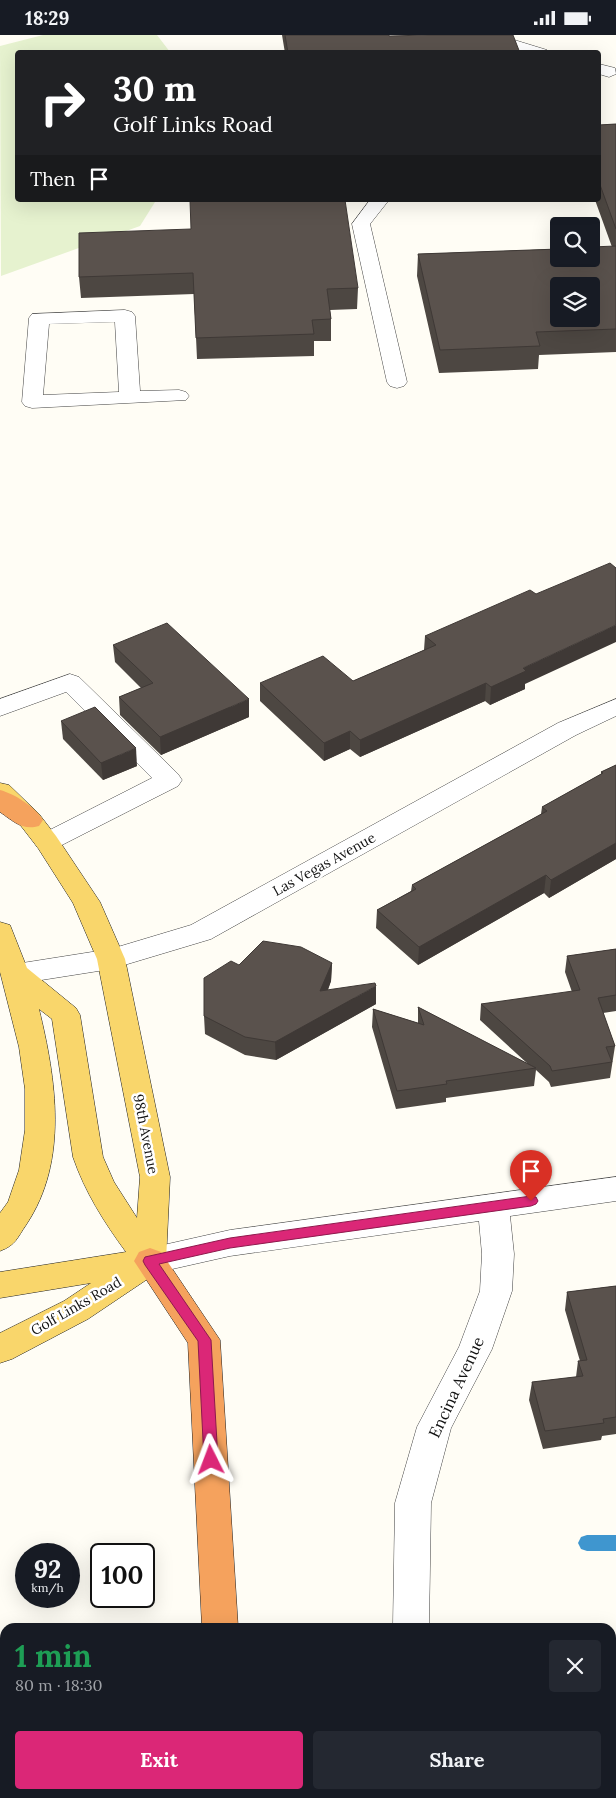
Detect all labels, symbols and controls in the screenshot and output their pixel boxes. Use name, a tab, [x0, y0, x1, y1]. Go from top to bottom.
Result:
text: 18:29	[25, 6, 69, 30]
text: 30 m	[113, 66, 196, 111]
icon: right	[30, 70, 95, 135]
text: Golf Links Road	[113, 110, 273, 138]
icon: arrive	[85, 165, 113, 193]
text: Then	[30, 167, 75, 191]
map controls	[550, 217, 600, 327]
button: search	[550, 217, 600, 267]
button: layers	[550, 277, 600, 327]
street label: Las Vegas Avenue	[270, 828, 379, 900]
street label: 98th Avenue	[129, 1093, 163, 1176]
pin	[510, 1150, 552, 1201]
icon: arrive	[517, 1157, 545, 1185]
street label: Golf Links Road	[27, 1273, 125, 1339]
street label: Encina Avenue	[424, 1333, 488, 1441]
position arrow	[184, 1433, 236, 1485]
speed limit sign: 100	[90, 1543, 155, 1608]
text: 92	[34, 1553, 61, 1585]
text: km/h	[31, 1580, 64, 1595]
text: 1 min	[15, 1637, 92, 1675]
button: close	[549, 1640, 601, 1692]
text: 80 m · 18:30	[15, 1675, 103, 1695]
button: Exit	[15, 1731, 303, 1789]
button: Share	[313, 1731, 601, 1789]

